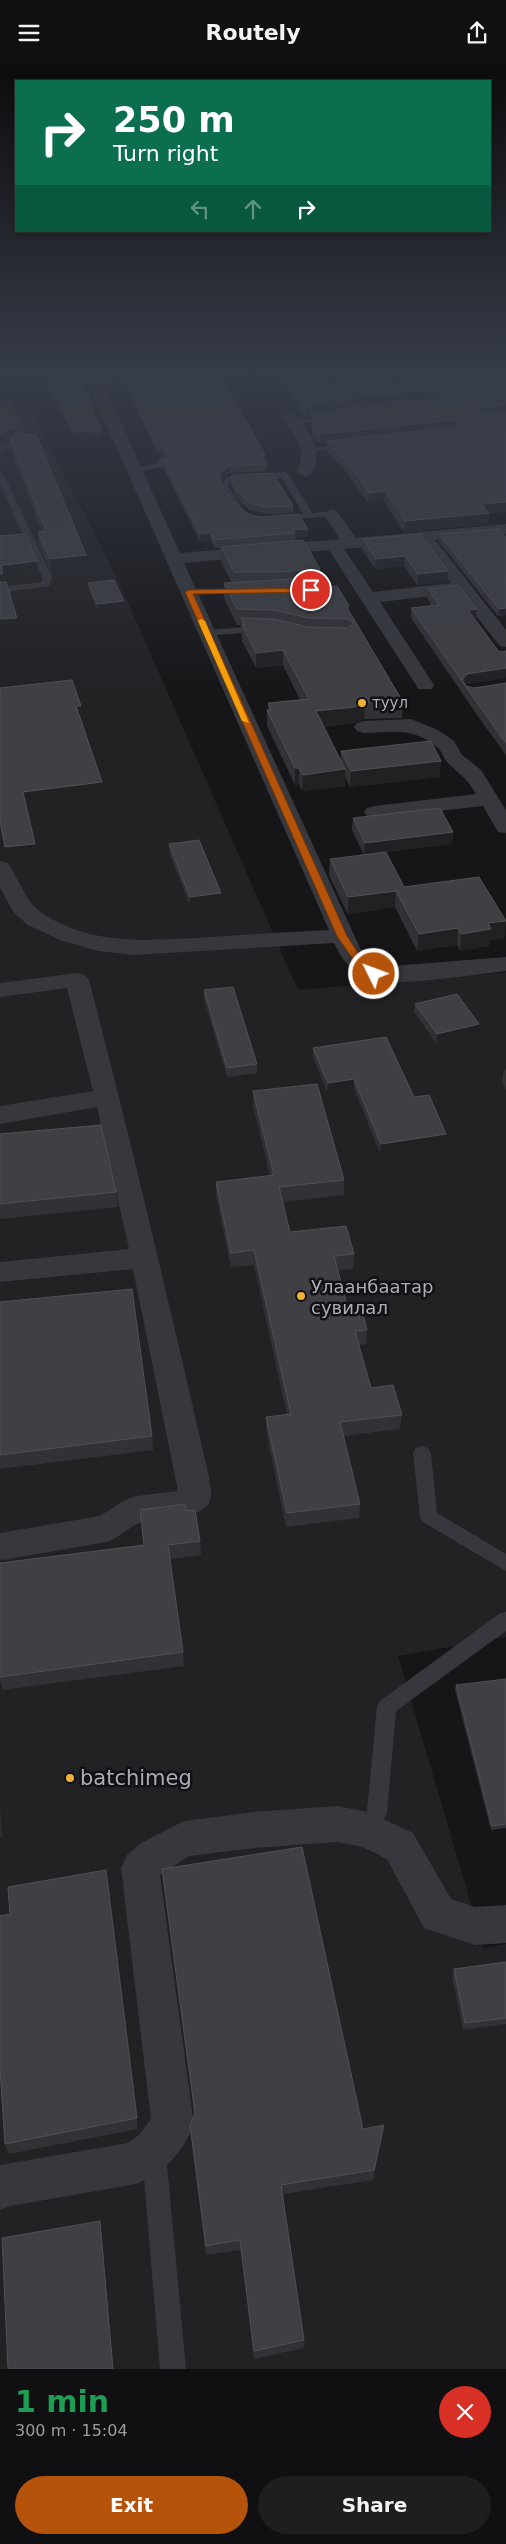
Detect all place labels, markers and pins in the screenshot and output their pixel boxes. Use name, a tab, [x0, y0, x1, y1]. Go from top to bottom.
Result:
pin	[290, 569, 332, 611]
place label: туул	[372, 694, 408, 712]
marker: туул	[356, 697, 368, 709]
place label: Улаанбаатар сувилал	[311, 1276, 433, 1318]
marker: Улаанбаатар сувилал	[295, 1290, 307, 1302]
place label: batchimeg	[80, 1766, 192, 1790]
marker: batchimeg	[64, 1772, 76, 1784]

